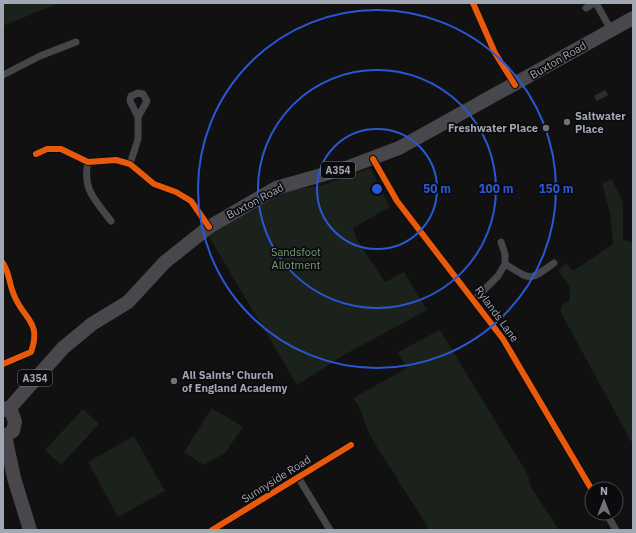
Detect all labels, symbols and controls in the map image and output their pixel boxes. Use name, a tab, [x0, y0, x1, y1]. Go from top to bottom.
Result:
street label: Buxton Road	[527, 38, 589, 82]
place label: Saltwater Place	[575, 109, 626, 136]
marker: Saltwater Place	[562, 117, 572, 127]
place label: Freshwater Place	[448, 121, 538, 135]
marker: Freshwater Place	[541, 123, 551, 133]
road number: A354	[321, 162, 355, 178]
street label: Buxton Road	[224, 180, 286, 222]
text: 50 m	[423, 181, 451, 196]
text: 100 m	[478, 181, 514, 196]
text: 150 m	[538, 181, 574, 196]
centre of rings	[370, 182, 384, 196]
park label: Sandsfoot Allotment	[271, 245, 321, 272]
street label: Rylands Lane	[472, 283, 522, 345]
place label: All Saints' Church of England Academy	[182, 368, 288, 395]
road number: A354	[18, 370, 52, 386]
marker: All Saints' Church of England Academy	[169, 376, 179, 386]
street label: Sunnyside Road	[239, 452, 313, 506]
north arrow	[584, 481, 624, 521]
text: N	[600, 484, 608, 498]

